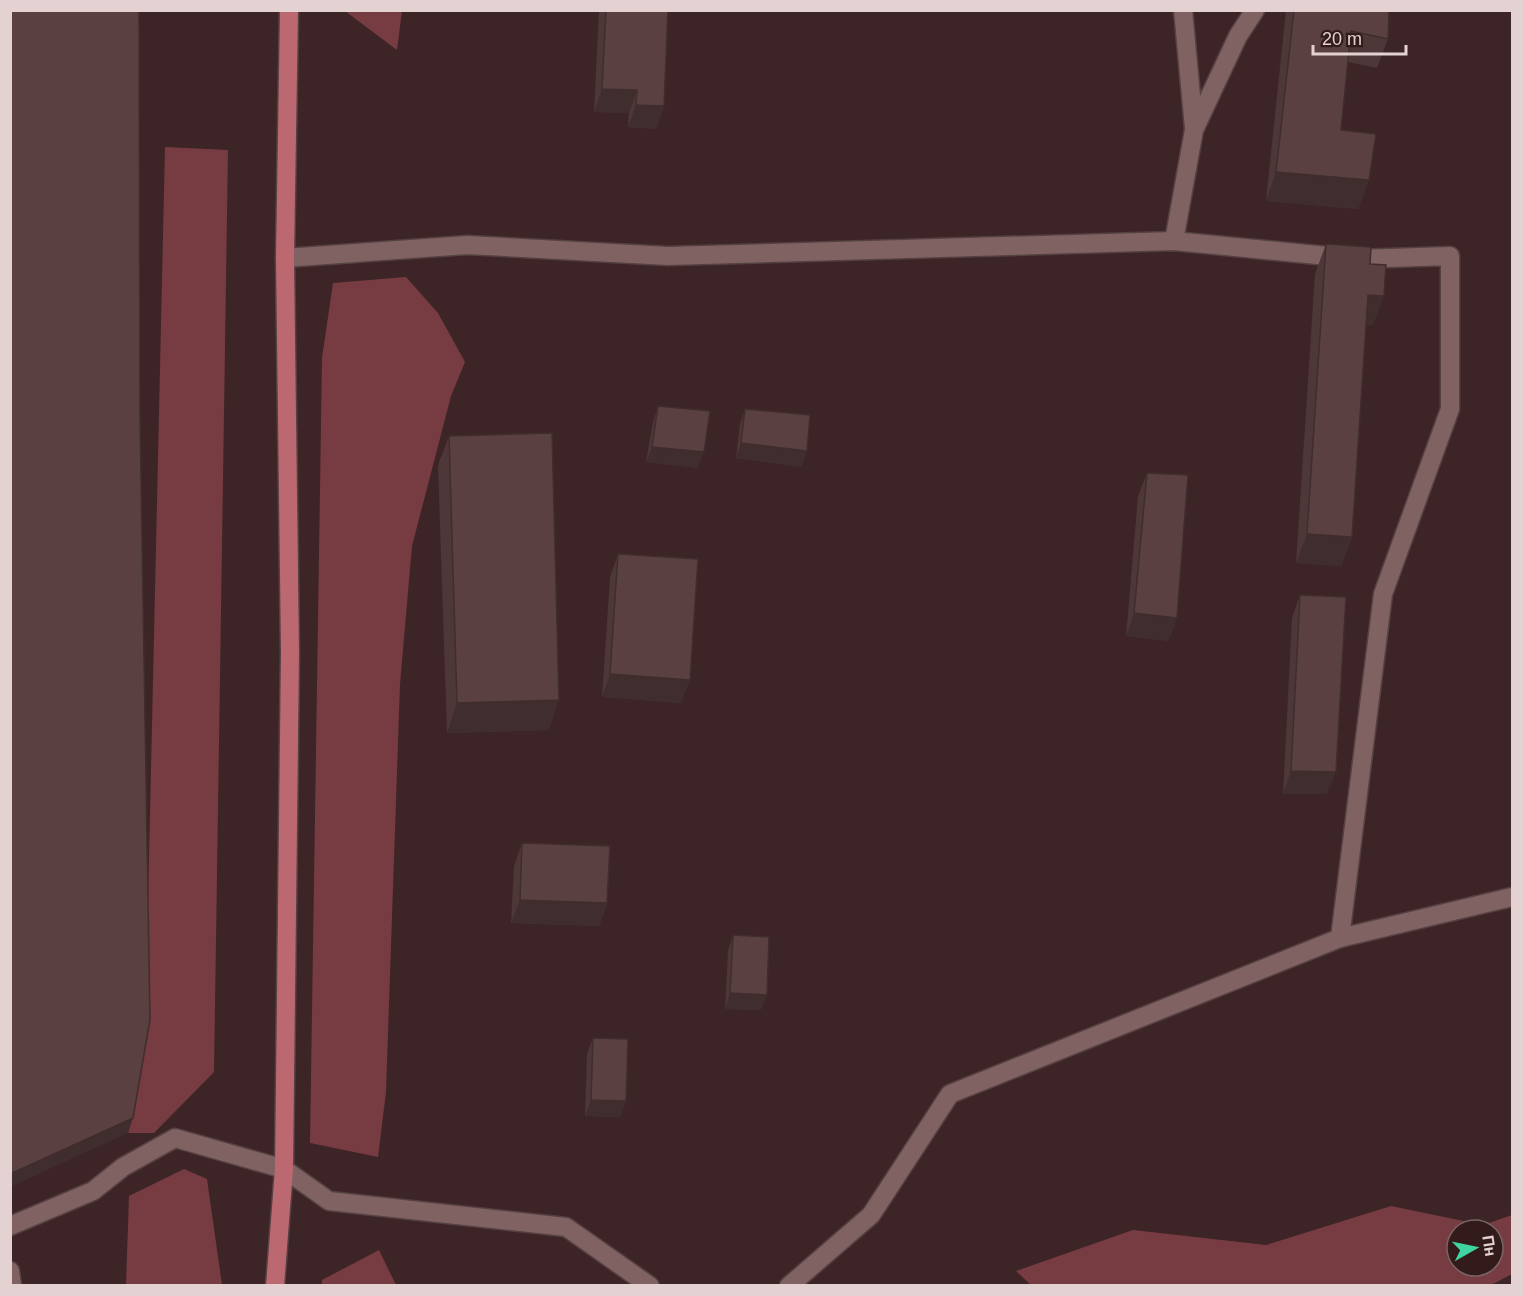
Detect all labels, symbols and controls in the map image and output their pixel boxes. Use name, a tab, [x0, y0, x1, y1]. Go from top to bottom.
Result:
scale bar	[1313, 18, 1406, 56]
text: 20 m	[1322, 29, 1362, 49]
north arrow	[1445, 1218, 1505, 1278]
text: Пн	[1479, 1234, 1499, 1258]

